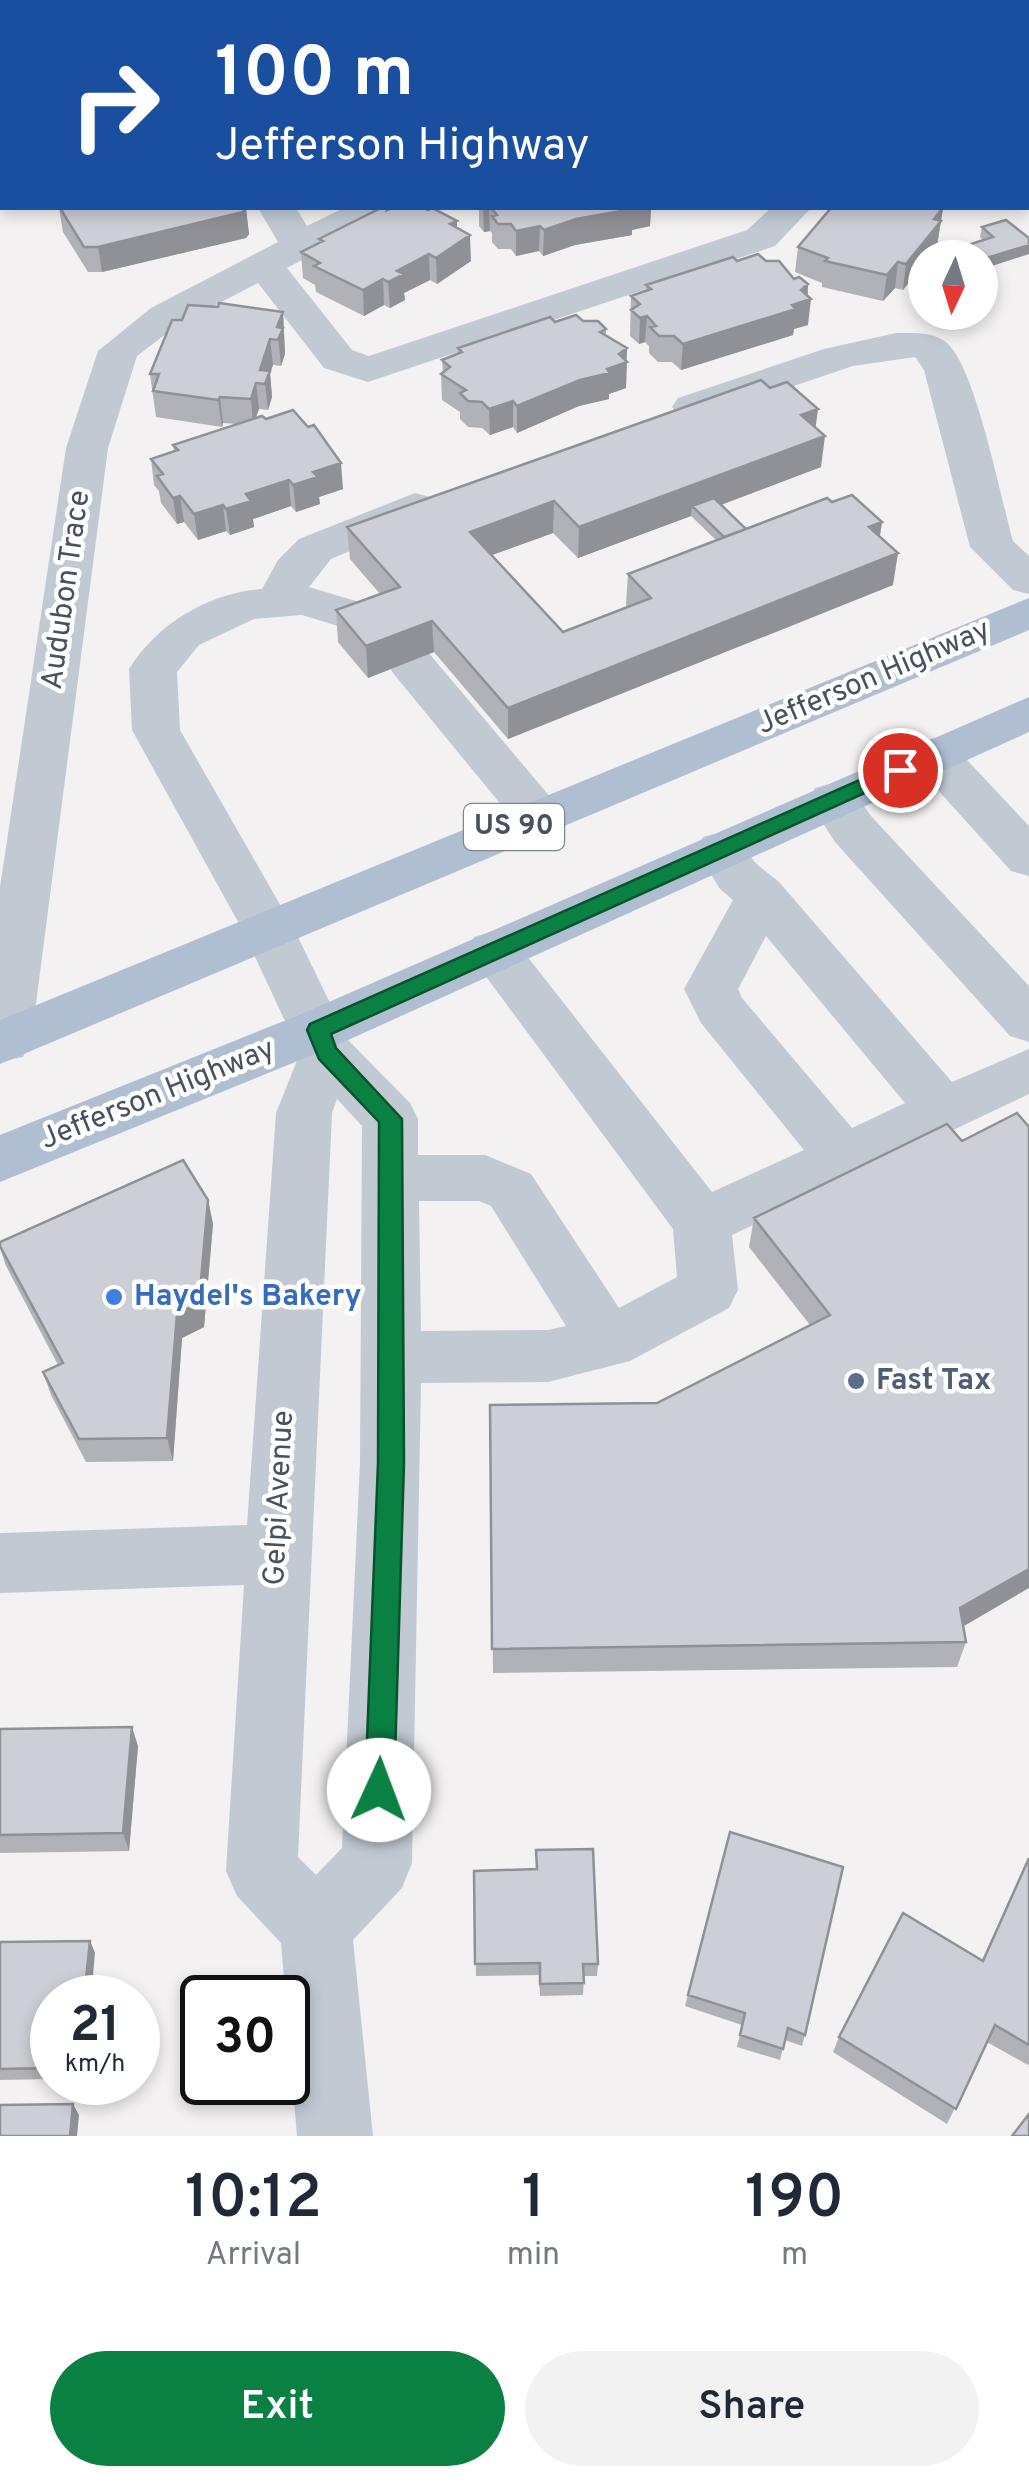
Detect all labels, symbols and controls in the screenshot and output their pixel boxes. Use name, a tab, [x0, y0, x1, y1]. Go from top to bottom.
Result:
text: 100 m	[215, 32, 414, 121]
icon: right	[50, 40, 180, 170]
text: Jefferson Highway	[215, 119, 590, 176]
north arrow	[908, 240, 998, 330]
map controls	[908, 240, 998, 330]
street label: Audubon Trace	[35, 488, 99, 692]
street label: Jefferson Highway	[752, 612, 996, 744]
pin	[858, 728, 943, 813]
icon: arrive	[873, 743, 928, 798]
road number: US 90	[464, 804, 564, 850]
street label: Jefferson Highway	[35, 1031, 281, 1159]
place label: Haydel's Bakery	[134, 1279, 362, 1316]
marker: Haydel's Bakery	[103, 1286, 125, 1308]
place label: Fast Tax	[876, 1363, 991, 1400]
marker: Fast Tax	[845, 1370, 867, 1392]
street label: Gelpi Avenue	[257, 1409, 303, 1587]
position arrow	[327, 1738, 431, 1842]
speed limit sign: 30	[180, 1975, 310, 2105]
text: 21	[70, 1996, 120, 2059]
text: km/h	[65, 2049, 125, 2081]
text: 10:12	[185, 2163, 322, 2239]
text: 1	[522, 2163, 545, 2239]
text: 190	[745, 2163, 844, 2239]
text: Arrival	[206, 2236, 301, 2276]
text: min	[507, 2236, 560, 2276]
text: m	[781, 2236, 808, 2276]
button: Exit	[50, 2351, 505, 2466]
button: Share	[525, 2351, 979, 2466]

